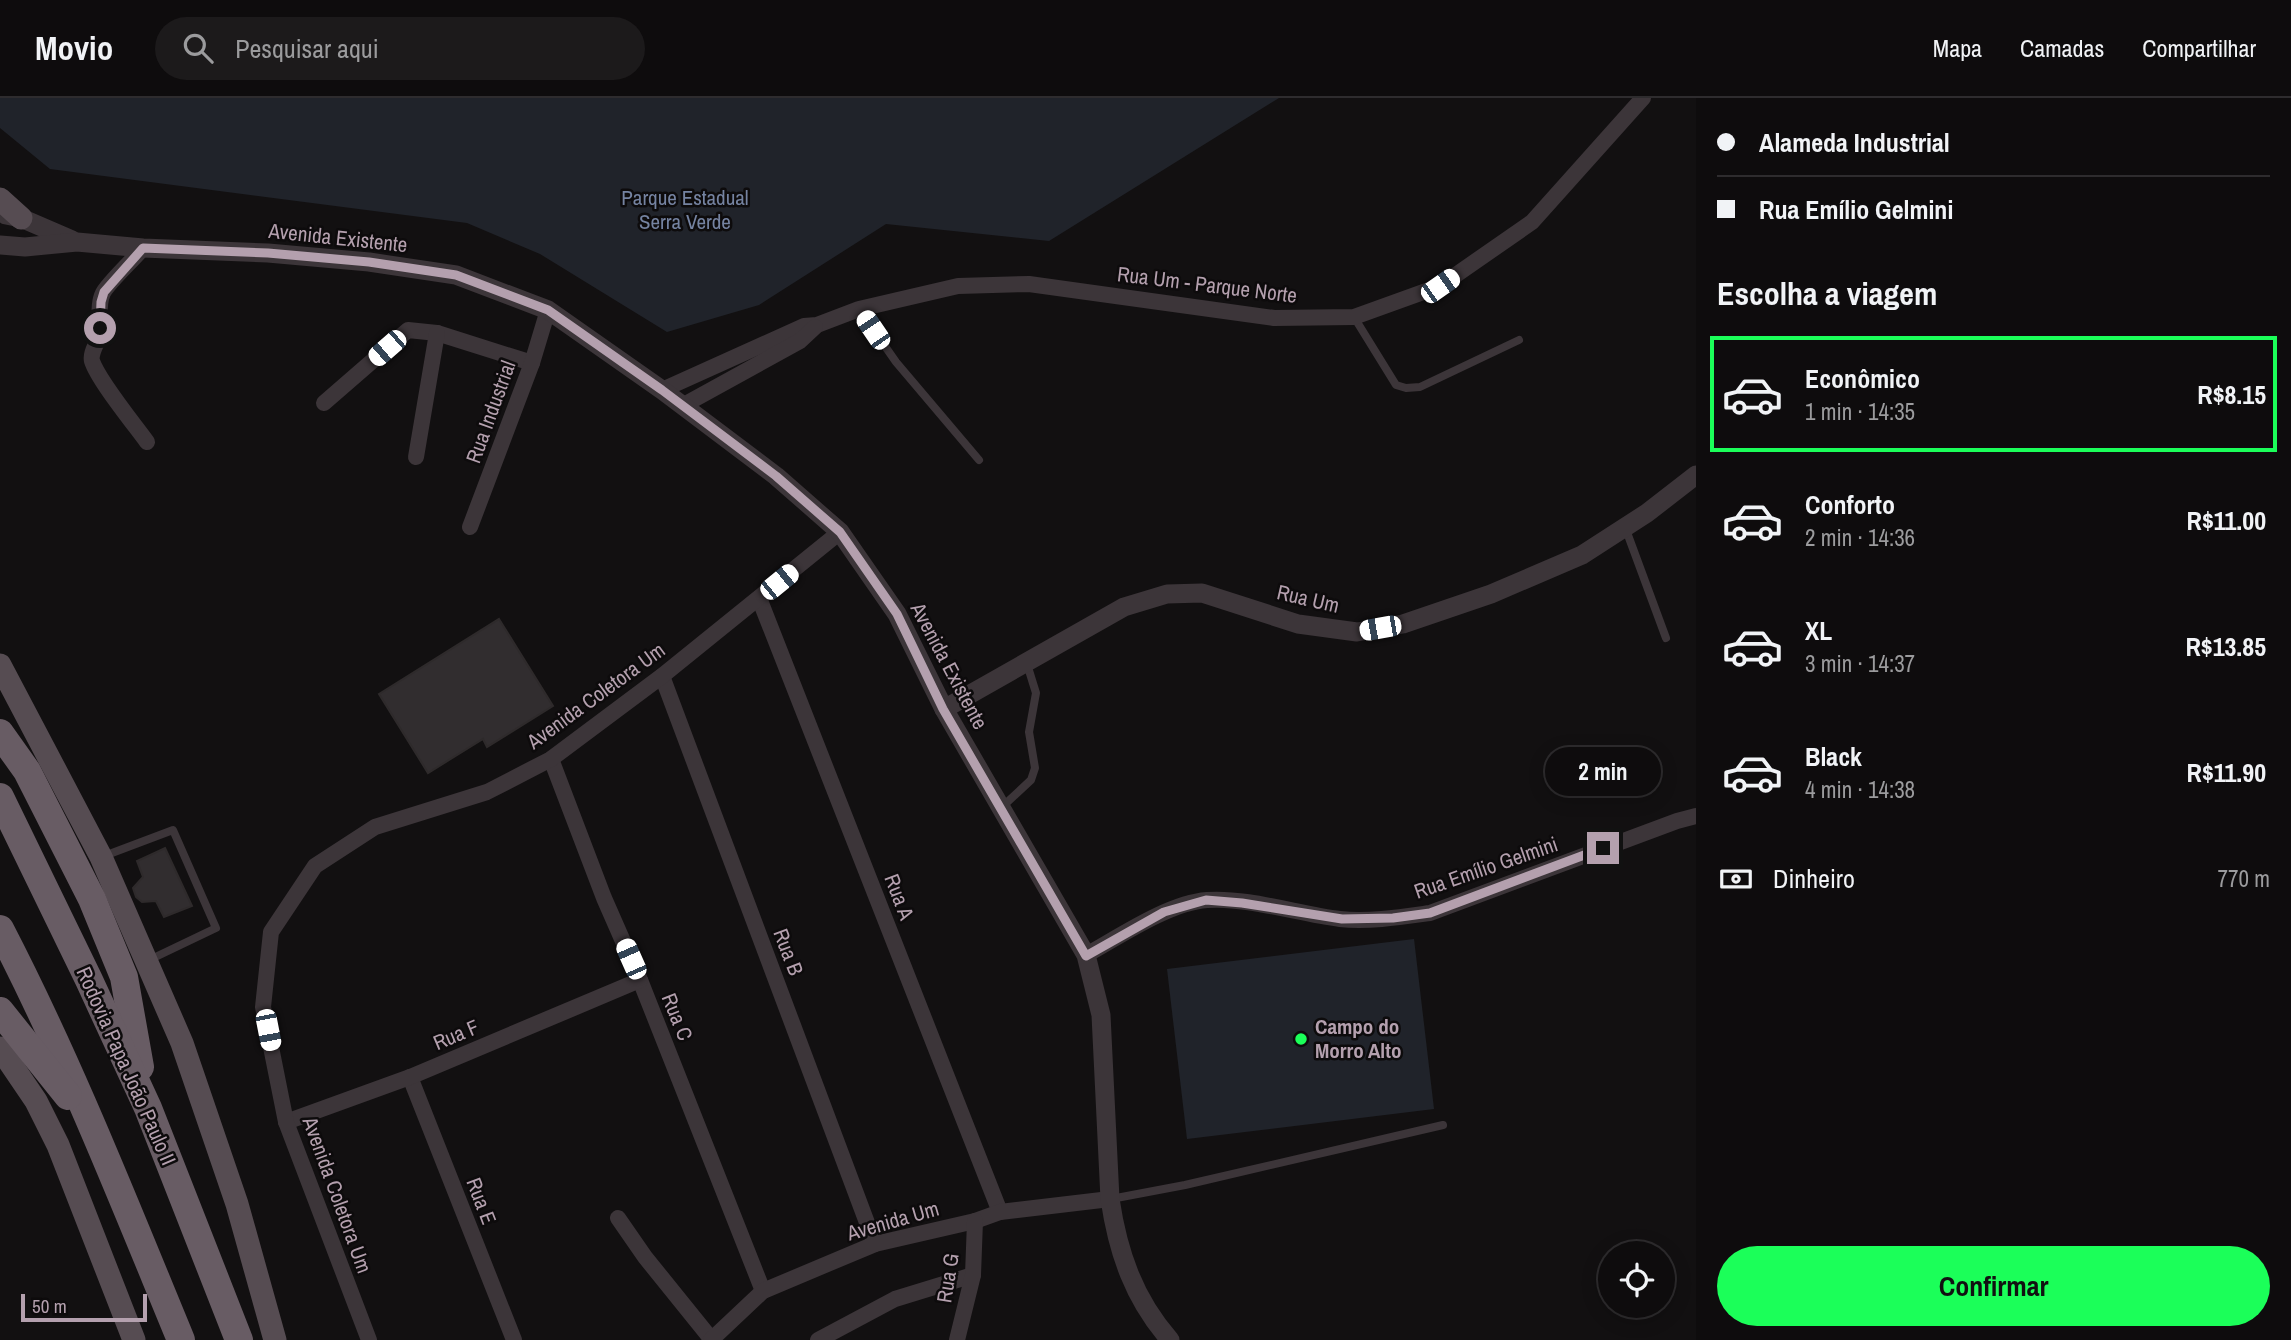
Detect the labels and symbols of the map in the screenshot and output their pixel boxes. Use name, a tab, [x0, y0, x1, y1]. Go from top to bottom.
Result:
park label: Parque Estadual Serra Verde	[621, 183, 749, 236]
street label: Avenida Existente	[266, 216, 409, 259]
street label: Rua Um - Parque Norte	[1116, 259, 1299, 310]
car	[1417, 265, 1464, 307]
car	[853, 307, 894, 353]
route start	[84, 312, 116, 344]
car	[365, 326, 410, 370]
street label: Rua Industrial	[459, 356, 522, 467]
car	[757, 561, 802, 603]
street label: Rua Um	[1274, 577, 1342, 620]
street label: Avenida Existente	[903, 596, 995, 734]
car	[1358, 614, 1403, 642]
street label: Avenida Coletora Um	[520, 636, 671, 756]
callout: 2 min	[1545, 746, 1661, 796]
street label: Rua Emílio Gelmini	[1410, 829, 1562, 906]
route end	[1587, 832, 1619, 864]
street label: Rua A	[878, 870, 922, 924]
street label: Rua B	[766, 924, 811, 979]
car	[613, 936, 650, 982]
street label: Rodovia Papa João Paulo II	[70, 962, 183, 1170]
street label: Rua C	[655, 989, 700, 1045]
car	[254, 1007, 283, 1053]
street label: Rua F	[429, 1012, 483, 1057]
place label: Campo do Morro Alto	[1315, 1012, 1401, 1065]
marker: Campo do Morro Alto	[1293, 1031, 1309, 1047]
street label: Avenida Coletora Um	[295, 1112, 379, 1277]
street label: Rua E	[459, 1173, 504, 1228]
street label: Avenida Um	[842, 1194, 942, 1248]
street label: Rua G	[929, 1251, 966, 1305]
scale bar	[21, 1291, 147, 1323]

